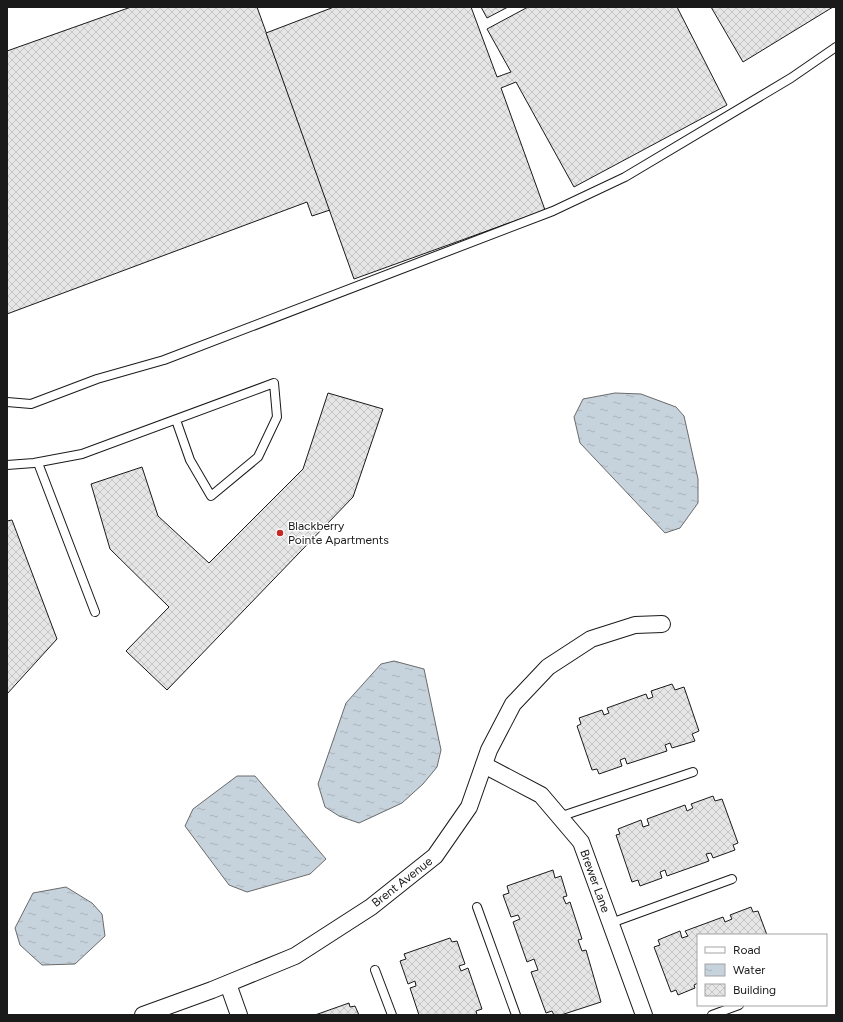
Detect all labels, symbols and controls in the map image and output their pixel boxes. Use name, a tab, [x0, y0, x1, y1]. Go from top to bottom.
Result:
place label: Blackberry Pointe Apartments	[288, 519, 389, 547]
marker: Blackberry Pointe Apartments	[275, 528, 285, 538]
street label: Brewer Lane	[577, 847, 613, 915]
street label: Brent Avenue	[369, 854, 435, 910]
legend	[697, 934, 827, 1006]
text: Road	[733, 943, 761, 957]
text: Water	[733, 963, 765, 977]
text: Building	[733, 983, 776, 997]

